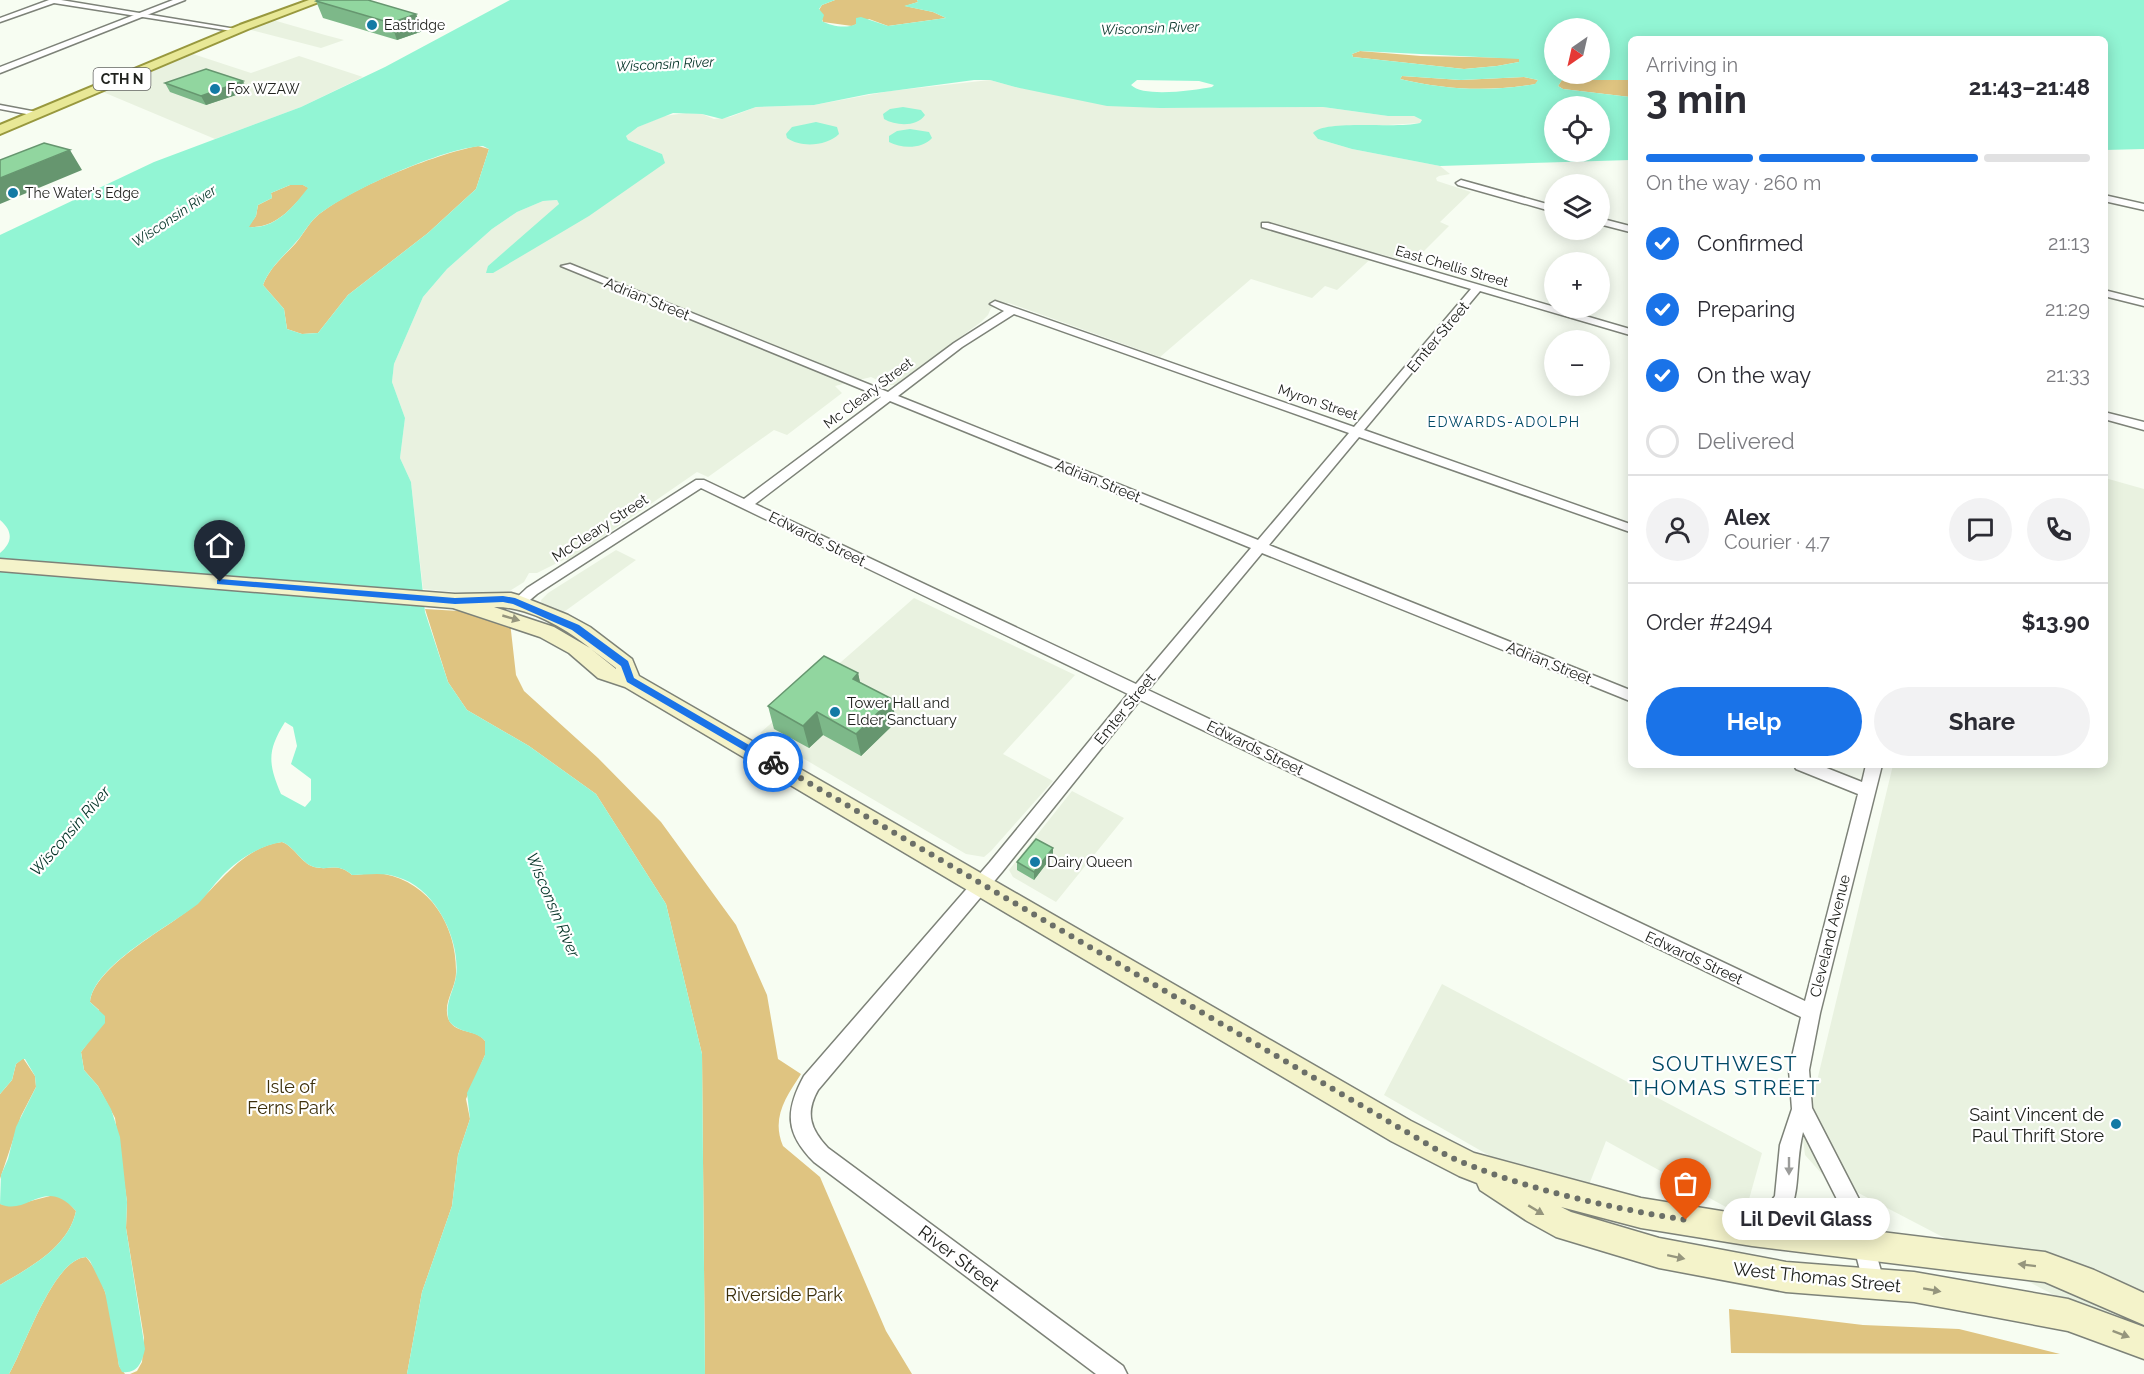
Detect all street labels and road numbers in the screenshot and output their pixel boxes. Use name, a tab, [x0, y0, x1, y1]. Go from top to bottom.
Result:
road number: CTH N	[94, 68, 150, 90]
street label: East Chellis Street	[1394, 242, 1511, 290]
street label: Adrian Street	[602, 274, 692, 324]
street label: Emter Street	[1403, 298, 1473, 376]
street label: Mc Cleary Street	[820, 354, 916, 432]
street label: Myron Street	[1276, 381, 1360, 423]
street label: Adrian Street	[1053, 456, 1143, 506]
street label: McCleary Street	[549, 490, 651, 566]
street label: Edwards Street	[766, 508, 868, 570]
street label: Adrian Street	[1504, 638, 1594, 688]
street label: Emter Street	[1091, 670, 1159, 748]
street label: Edwards Street	[1204, 717, 1306, 779]
street label: Cleveland Avenue	[1806, 873, 1854, 999]
street label: Edwards Street	[1642, 928, 1746, 988]
street label: River Street	[914, 1221, 1004, 1295]
street label: West Thomas Street	[1732, 1258, 1902, 1296]

